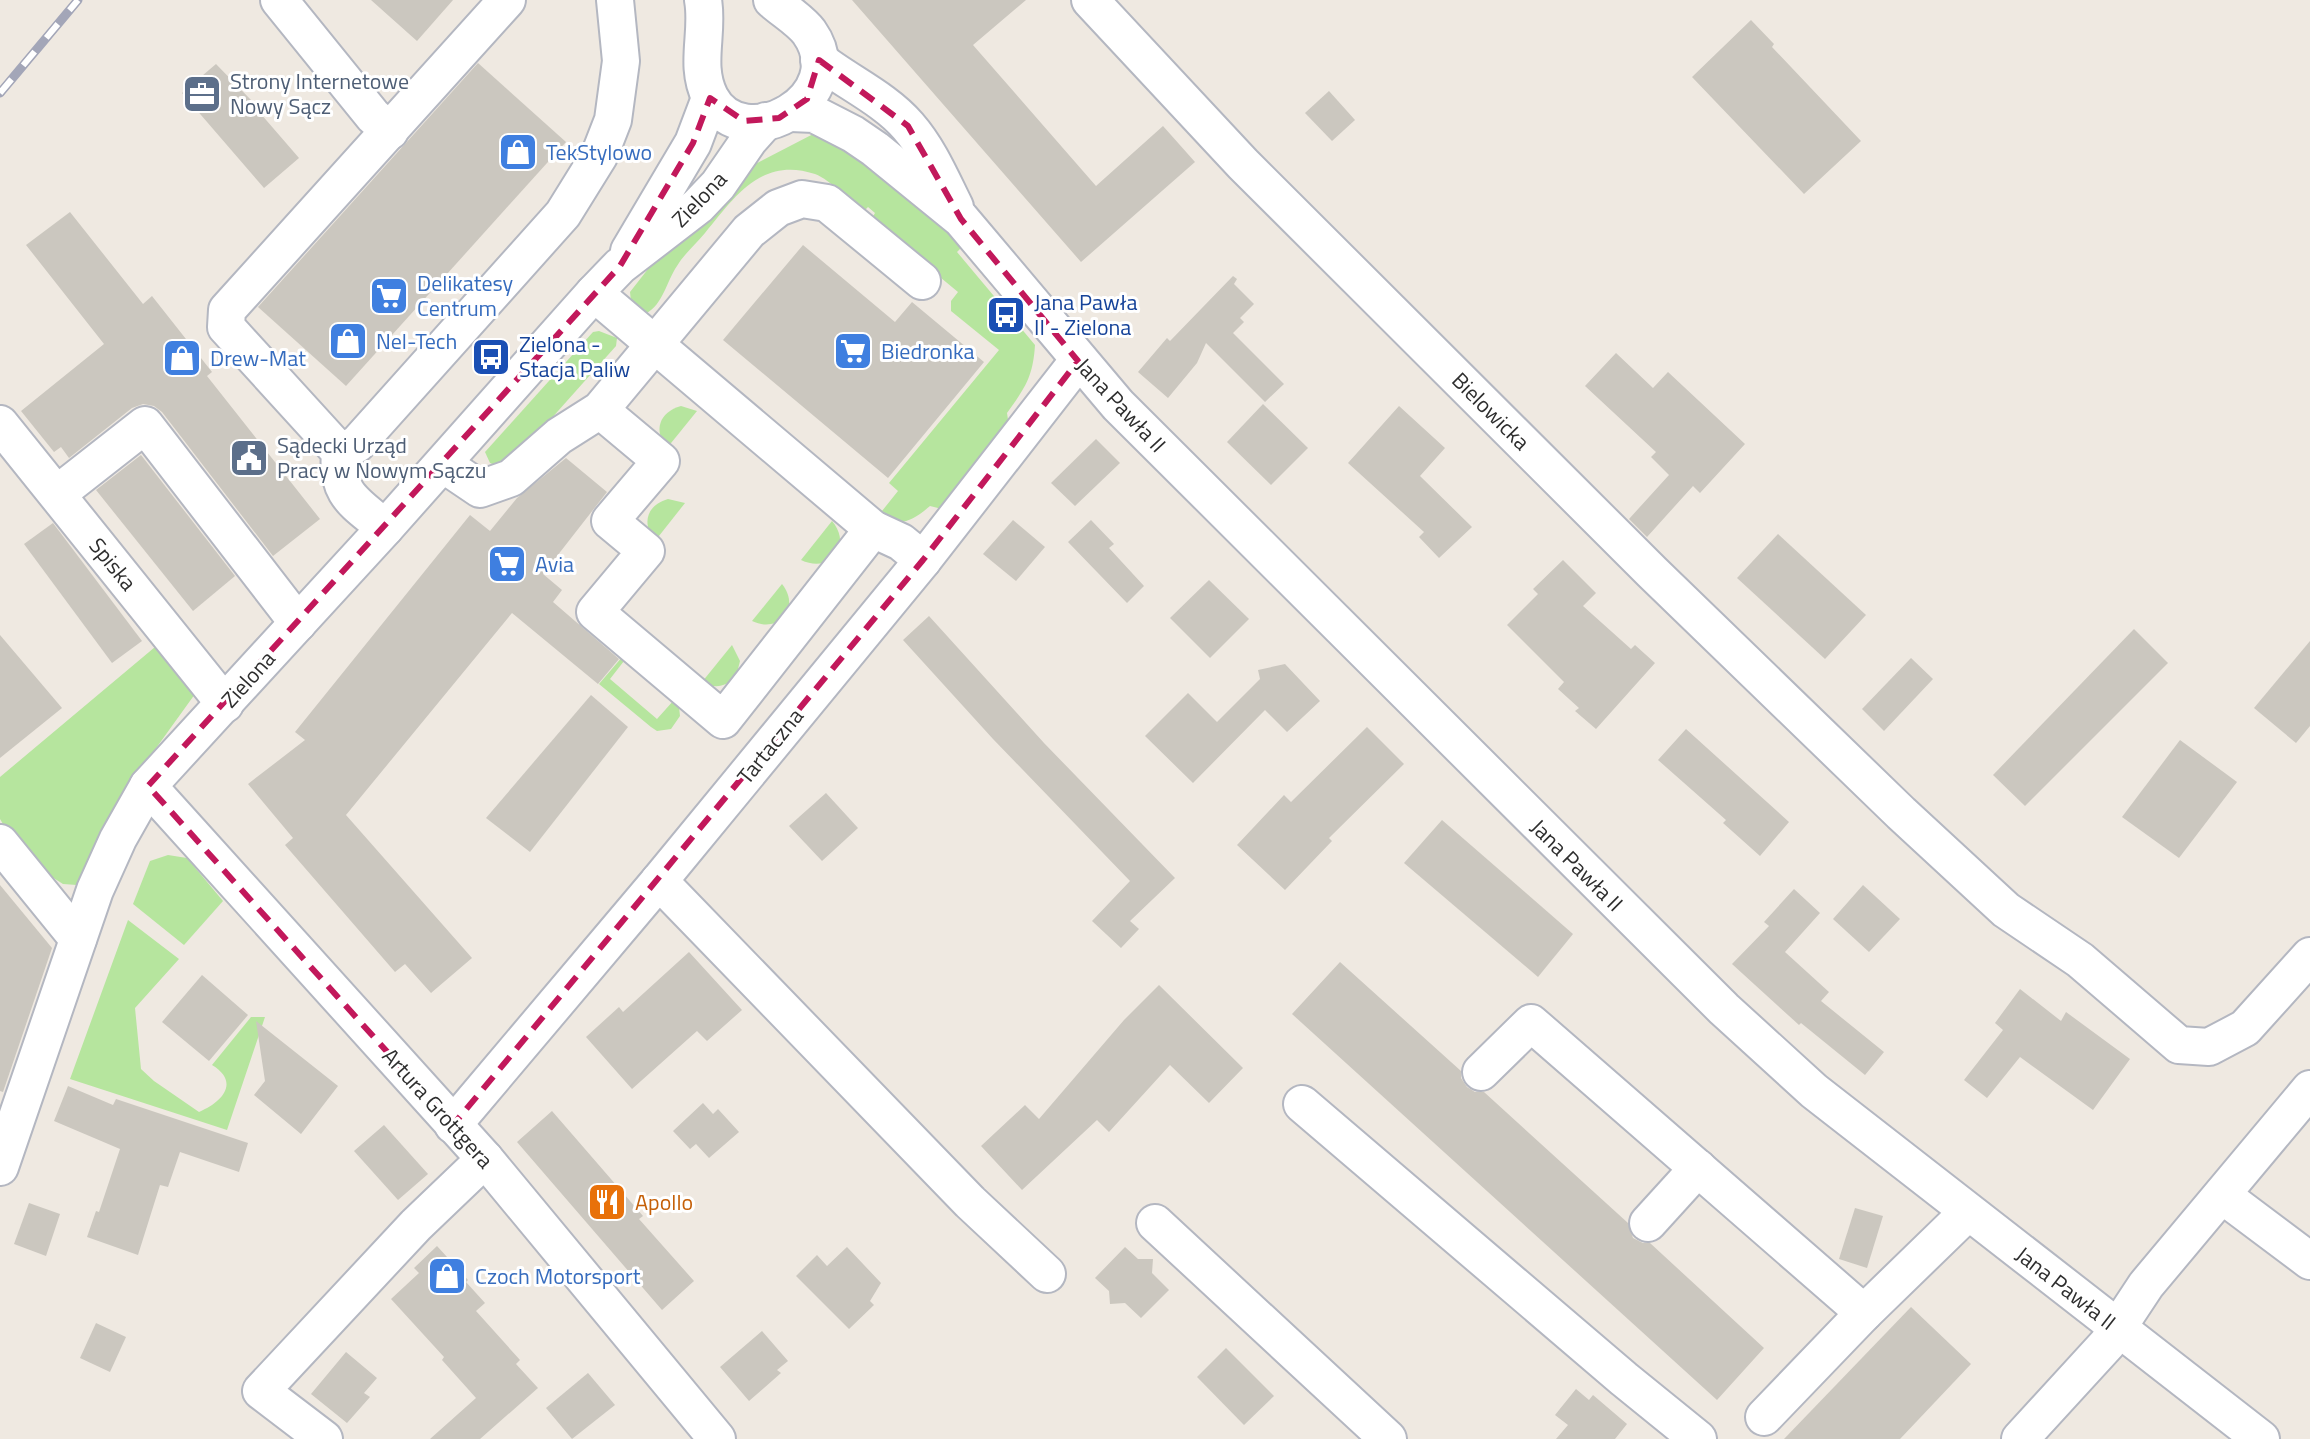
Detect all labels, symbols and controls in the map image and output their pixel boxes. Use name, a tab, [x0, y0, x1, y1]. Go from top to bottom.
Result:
place label: Strony Internetowe Nowy Sącz	[230, 64, 409, 123]
office icon: Strony Internetowe Nowy Sącz	[181, 73, 223, 115]
shop icon: TekStylowo	[497, 131, 539, 173]
place label: TekStylowo	[546, 135, 652, 169]
street label: Zielona	[663, 163, 735, 235]
place label: Delikatesy Centrum	[417, 266, 514, 325]
supermarket icon: Delikatesy Centrum	[368, 275, 410, 317]
place label: Jana Pawła II - Zielona	[1034, 285, 1138, 344]
bus stop icon: Jana Pawła II - Zielona	[985, 294, 1027, 336]
shop icon: Nel-Tech	[327, 320, 369, 362]
place label: Nel-Tech	[376, 324, 457, 358]
place label: Zielona - Stacja Paliw	[519, 327, 631, 386]
supermarket icon: Biedronka	[832, 330, 874, 372]
place label: Biedronka	[881, 334, 974, 368]
bus stop icon: Zielona - Stacja Paliw	[470, 336, 512, 378]
shop icon: Drew-Mat	[161, 337, 203, 379]
place label: Drew-Mat	[210, 341, 306, 375]
street label: Jana Pawła II	[1068, 350, 1174, 460]
street label: Bielowicka	[1444, 364, 1538, 458]
place label: Sądecki Urząd Pracy w Nowym Sączu	[277, 428, 486, 487]
public building icon: Sądecki Urząd Pracy w Nowym Sączu	[228, 437, 270, 479]
street label: Spiska	[81, 530, 145, 598]
supermarket icon: Avia	[486, 543, 528, 585]
place label: Avia	[535, 547, 574, 581]
street label: Zielona	[213, 643, 283, 715]
street label: Tartaczna	[729, 701, 811, 791]
street label: Jana Pawła II	[1523, 811, 1631, 919]
street label: Artura Grottgera	[374, 1040, 502, 1176]
restaurant icon: Apollo	[586, 1181, 628, 1223]
place label: Apollo	[635, 1185, 693, 1219]
street label: Jana Pawła II	[2009, 1238, 2123, 1338]
shop icon: Czoch Motorsport	[426, 1255, 468, 1297]
place label: Czoch Motorsport	[475, 1259, 641, 1293]

